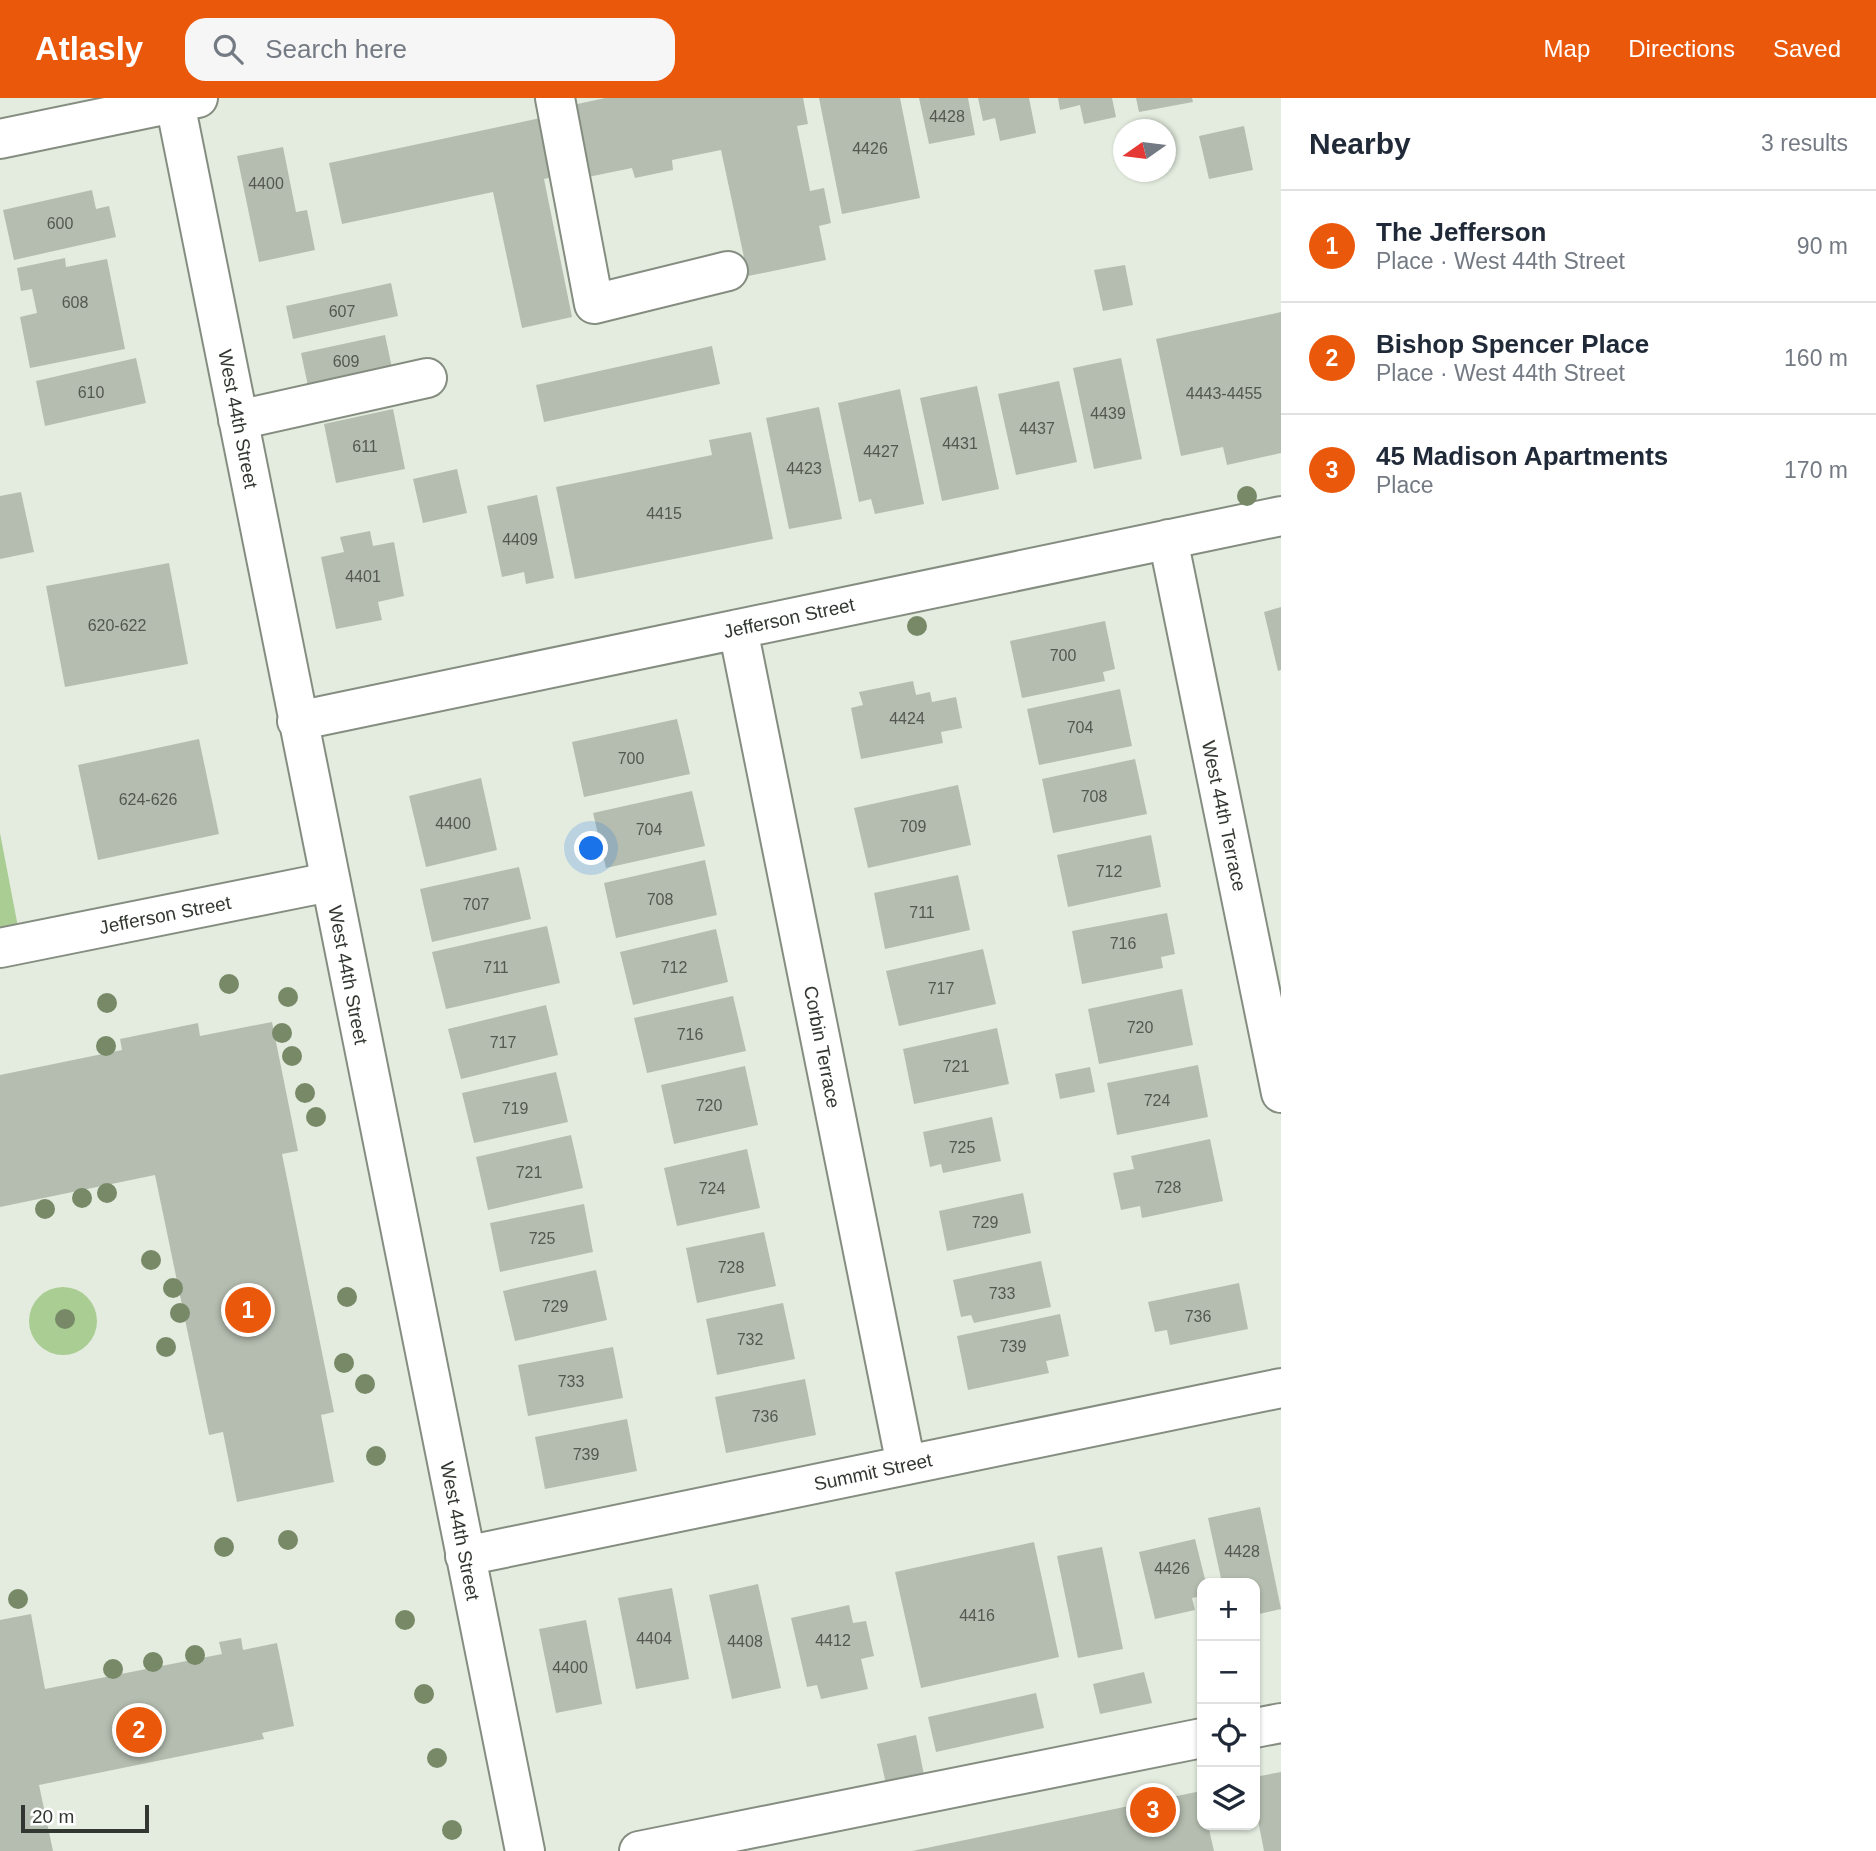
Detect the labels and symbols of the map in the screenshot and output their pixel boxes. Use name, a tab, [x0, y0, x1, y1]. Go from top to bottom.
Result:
house number: 4428	[929, 108, 965, 125]
north arrow	[1113, 119, 1176, 182]
house number: 4426	[852, 140, 888, 157]
house number: 4400	[248, 175, 284, 192]
house number: 600	[47, 215, 73, 232]
house number: 608	[62, 294, 88, 311]
house number: 607	[329, 303, 355, 320]
street label: West 44th Street	[214, 348, 262, 491]
house number: 609	[333, 353, 359, 370]
house number: 610	[78, 384, 104, 401]
house number: 4443-4455	[1186, 385, 1262, 402]
house number: 4439	[1090, 405, 1126, 422]
house number: 4437	[1019, 420, 1055, 437]
house number: 4431	[942, 435, 978, 452]
house number: 611	[352, 438, 378, 455]
house number: 4427	[863, 443, 899, 460]
house number: 4423	[786, 460, 822, 477]
house number: 4415	[646, 505, 682, 522]
house number: 4409	[502, 531, 538, 548]
house number: 4401	[345, 568, 381, 585]
street label: Jefferson Street	[721, 594, 857, 642]
house number: 620-622	[88, 617, 146, 634]
house number: 700	[1050, 647, 1076, 664]
house number: 4424	[889, 710, 925, 727]
house number: 704	[1067, 719, 1093, 736]
street label: West 44th Terrace	[1198, 739, 1250, 893]
house number: 700	[618, 750, 644, 767]
house number: 708	[1081, 788, 1107, 805]
house number: 624-626	[119, 791, 177, 808]
house number: 4400	[435, 815, 471, 832]
house number: 709	[900, 818, 926, 835]
house number: 704	[636, 821, 662, 838]
your location	[574, 831, 608, 865]
house number: 712	[1096, 863, 1122, 880]
house number: 708	[647, 891, 673, 908]
street label: Jefferson Street	[97, 892, 233, 938]
house number: 707	[463, 896, 489, 913]
street label: West 44th Street	[324, 904, 372, 1047]
house number: 711	[909, 904, 935, 921]
house number: 716	[1110, 935, 1136, 952]
house number: 711	[483, 959, 509, 976]
house number: 712	[661, 959, 687, 976]
house number: 717	[928, 980, 954, 997]
street label: Corbin Terrace	[800, 984, 844, 1110]
house number: 720	[1127, 1019, 1153, 1036]
house number: 716	[677, 1026, 703, 1043]
house number: 717	[490, 1034, 516, 1051]
house number: 721	[943, 1058, 969, 1075]
house number: 724	[1144, 1092, 1170, 1109]
house number: 720	[696, 1097, 722, 1114]
house number: 719	[502, 1100, 528, 1117]
house number: 725	[949, 1139, 975, 1156]
house number: 721	[516, 1164, 542, 1181]
house number: 728	[1155, 1179, 1181, 1196]
house number: 724	[699, 1180, 725, 1197]
house number: 729	[972, 1214, 998, 1231]
house number: 725	[529, 1230, 555, 1247]
house number: 728	[718, 1259, 744, 1276]
pin: 1	[225, 1284, 271, 1336]
house number: 733	[989, 1285, 1015, 1302]
house number: 729	[542, 1298, 568, 1315]
house number: 736	[1185, 1308, 1211, 1325]
house number: 732	[737, 1331, 763, 1348]
house number: 739	[1000, 1338, 1026, 1355]
house number: 733	[558, 1373, 584, 1390]
house number: 736	[752, 1408, 778, 1425]
house number: 739	[573, 1446, 599, 1463]
street label: Summit Street	[812, 1449, 935, 1495]
street label: West 44th Street	[436, 1460, 484, 1603]
house number: 4428	[1224, 1543, 1260, 1560]
house number: 4426	[1154, 1560, 1190, 1577]
house number: 4416	[959, 1607, 995, 1624]
house number: 4404	[636, 1630, 672, 1647]
house number: 4412	[815, 1632, 851, 1649]
house number: 4408	[727, 1633, 763, 1650]
house number: 4400	[552, 1659, 588, 1676]
pin: 2	[116, 1704, 162, 1756]
pin: 3	[1130, 1784, 1176, 1836]
scale bar	[21, 1802, 149, 1834]

